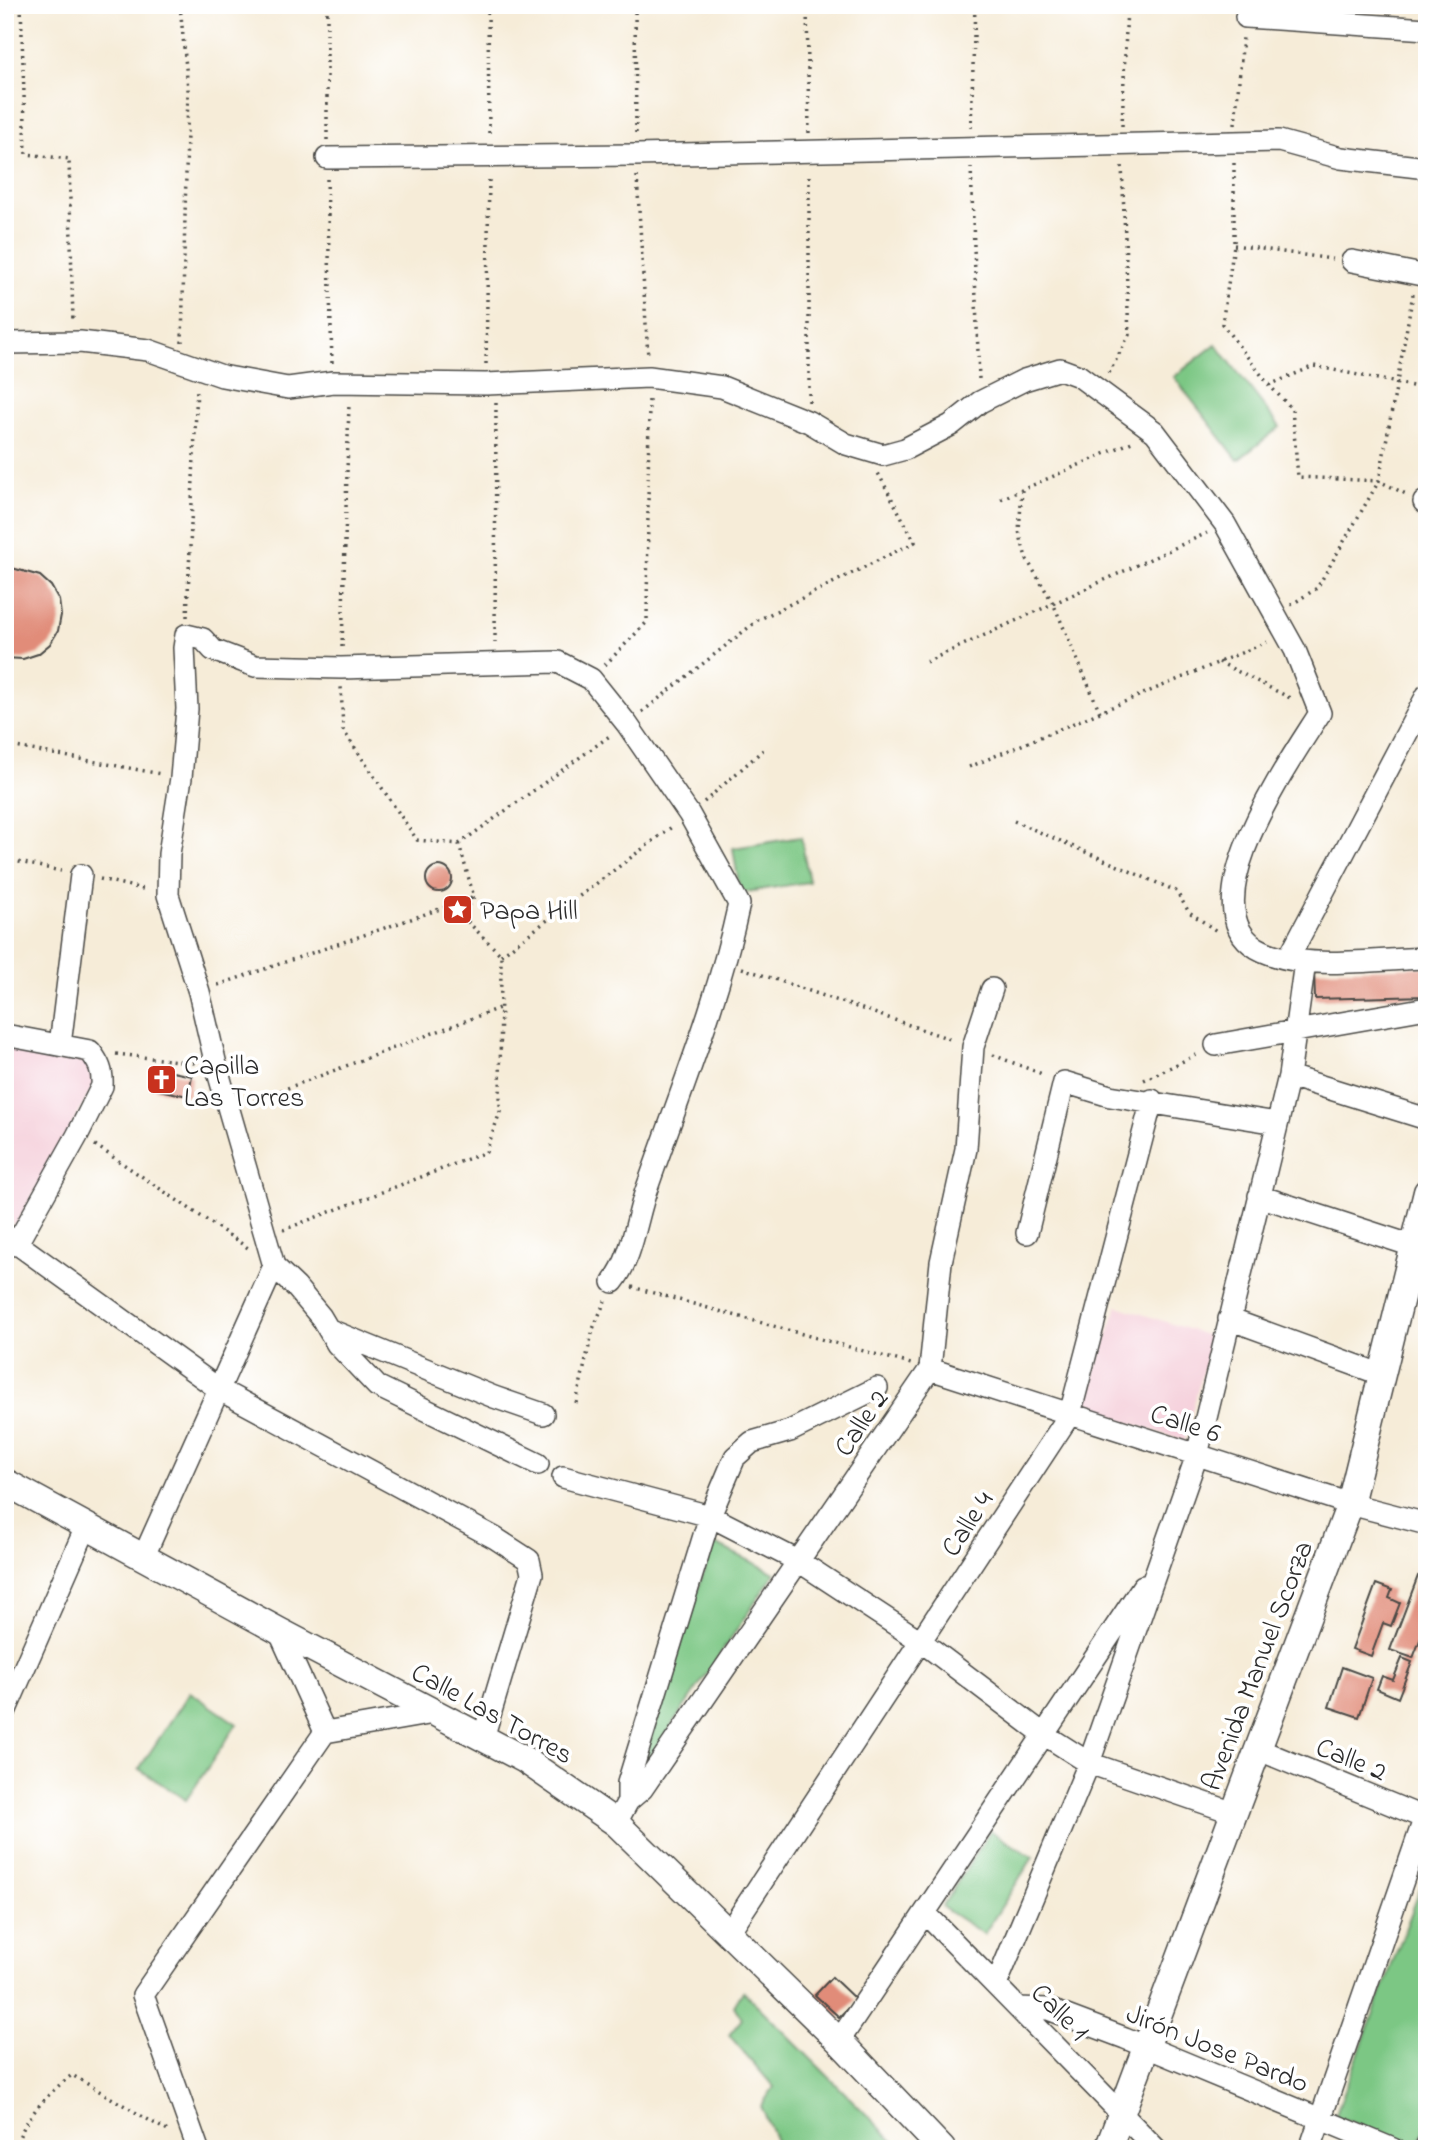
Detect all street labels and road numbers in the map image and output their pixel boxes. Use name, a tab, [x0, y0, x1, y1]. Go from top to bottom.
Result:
street label: Calle 2	[825, 1382, 900, 1466]
street label: Calle 6	[1144, 1395, 1225, 1456]
street label: Calle 4	[932, 1484, 1006, 1566]
street label: Avenida Manuel Scorza	[1193, 1535, 1326, 1797]
street label: Calle Las Torres	[403, 1654, 580, 1777]
street label: Calle 2	[1309, 1728, 1392, 1794]
street label: Calle 1	[1020, 1975, 1097, 2052]
street label: Jirón Jose Pardo	[1119, 1995, 1314, 2105]

